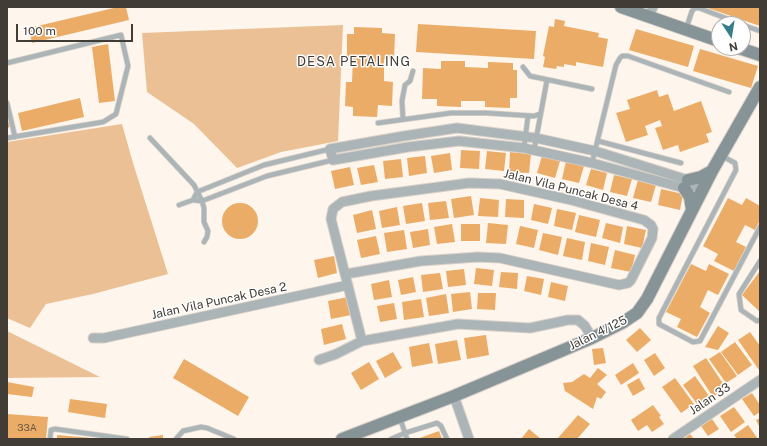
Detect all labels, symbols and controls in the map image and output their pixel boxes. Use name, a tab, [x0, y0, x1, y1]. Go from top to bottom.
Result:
scale bar	[18, 16, 135, 42]
north arrow	[711, 16, 751, 56]
text: 100 m	[23, 24, 56, 38]
text: N	[728, 40, 739, 54]
district label: DESA PETALING	[297, 54, 411, 70]
street label: Jalan Vila Puncak Desa 4	[502, 166, 640, 214]
street label: Jalan Vila Puncak Desa 2	[150, 280, 288, 322]
street label: Jalan 4/125	[567, 313, 629, 353]
street label: Jalan 33	[687, 380, 733, 418]
house number: 33A	[17, 422, 37, 434]

